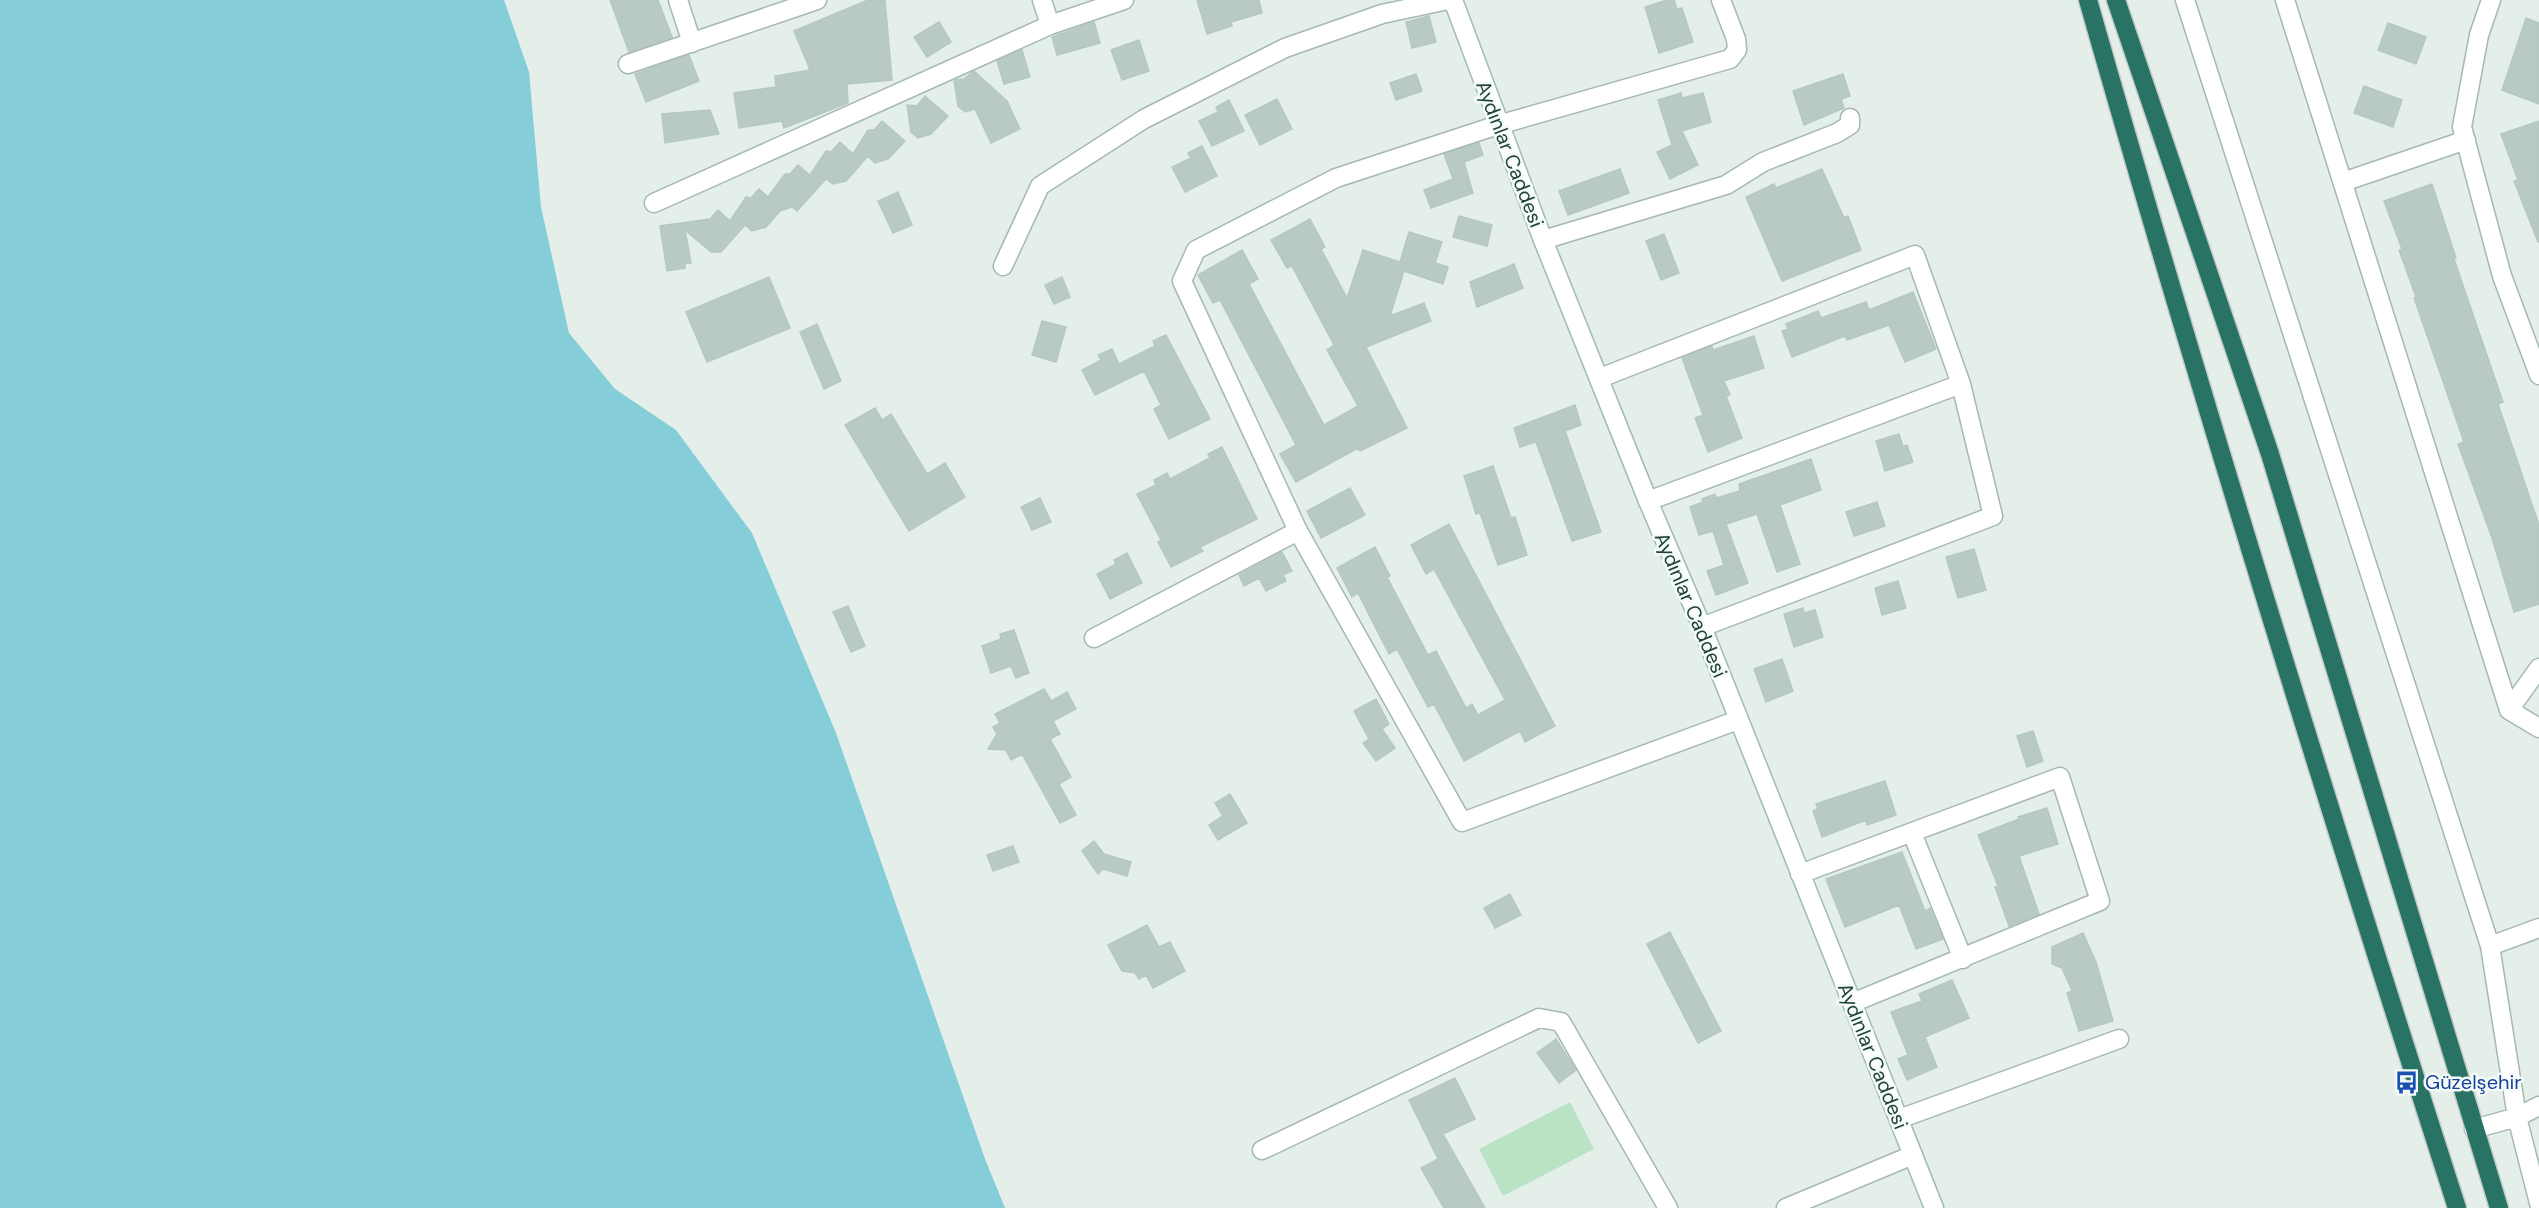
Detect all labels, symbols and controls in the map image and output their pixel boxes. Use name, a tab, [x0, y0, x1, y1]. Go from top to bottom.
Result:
street label: Aydınlar Caddesi	[1470, 77, 1550, 231]
street label: Aydınlar Caddesi	[1649, 528, 1733, 682]
street label: Aydınlar Caddesi	[1832, 979, 1914, 1133]
bus stop icon: Güzelşehir	[2394, 1069, 2420, 1095]
place label: Güzelşehir	[2425, 1069, 2522, 1095]

